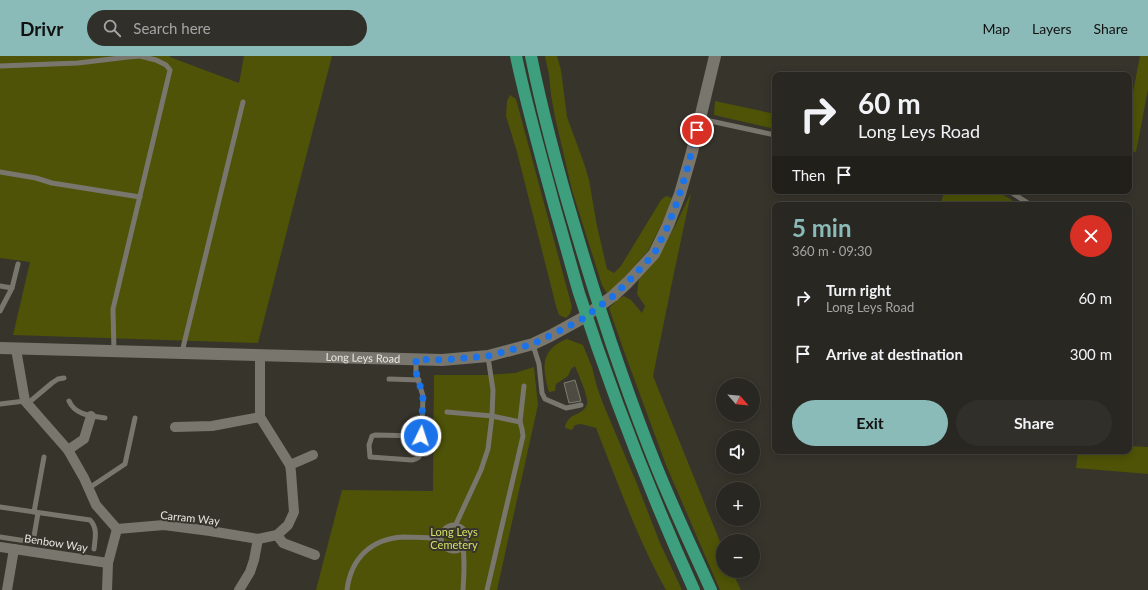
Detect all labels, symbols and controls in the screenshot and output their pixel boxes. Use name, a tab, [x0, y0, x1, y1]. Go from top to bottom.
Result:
search box	[87, 10, 367, 46]
text: Drivr	[20, 17, 63, 40]
icon: search	[101, 17, 123, 39]
text: Search here	[133, 19, 211, 37]
text: Map	[982, 20, 1010, 37]
text: Layers	[1032, 20, 1072, 37]
text: Share	[1094, 20, 1128, 37]
text: 60 m	[858, 86, 921, 120]
icon: right	[792, 88, 844, 140]
pin	[680, 113, 714, 147]
icon: arrive	[686, 119, 708, 141]
text: Long Leys Road	[858, 120, 980, 142]
icon: arrive	[833, 164, 855, 186]
text: Then	[792, 166, 825, 184]
text: 5 min	[792, 213, 852, 242]
button: close	[1070, 215, 1112, 257]
text: 360 m · 09:30	[792, 243, 872, 259]
text: Turn right	[826, 281, 891, 299]
icon: right	[792, 287, 814, 309]
text: 60 m	[1078, 289, 1112, 307]
text: Long Leys Road	[826, 299, 914, 315]
icon: arrive	[792, 343, 814, 365]
text: Arrive at destination	[826, 345, 963, 363]
text: 300 m	[1070, 345, 1112, 363]
street label: Long Leys Road	[325, 350, 400, 365]
north arrow	[716, 378, 760, 422]
map controls	[716, 378, 760, 578]
button: Exit	[792, 400, 948, 446]
button: Share	[956, 400, 1112, 446]
position arrow	[400, 415, 442, 457]
button: sound	[716, 430, 760, 474]
button: +	[716, 482, 760, 526]
street label: Carram Way	[160, 508, 221, 527]
park label: Long Leys Cemetery	[430, 525, 478, 551]
street label: Benbow Way	[23, 531, 89, 554]
button: −	[716, 534, 760, 578]

